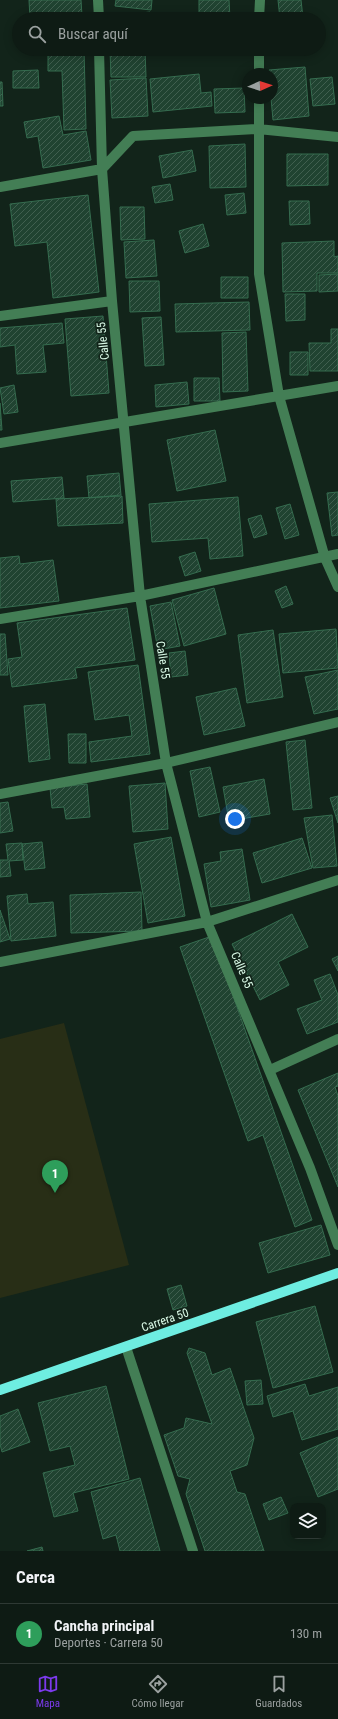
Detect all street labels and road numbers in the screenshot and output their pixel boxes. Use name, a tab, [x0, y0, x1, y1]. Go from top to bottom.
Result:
street label: Calle 55	[94, 321, 112, 361]
street label: Calle 55	[153, 640, 173, 680]
street label: Calle 55	[228, 950, 256, 990]
street label: Carrera 50	[139, 1305, 191, 1335]

